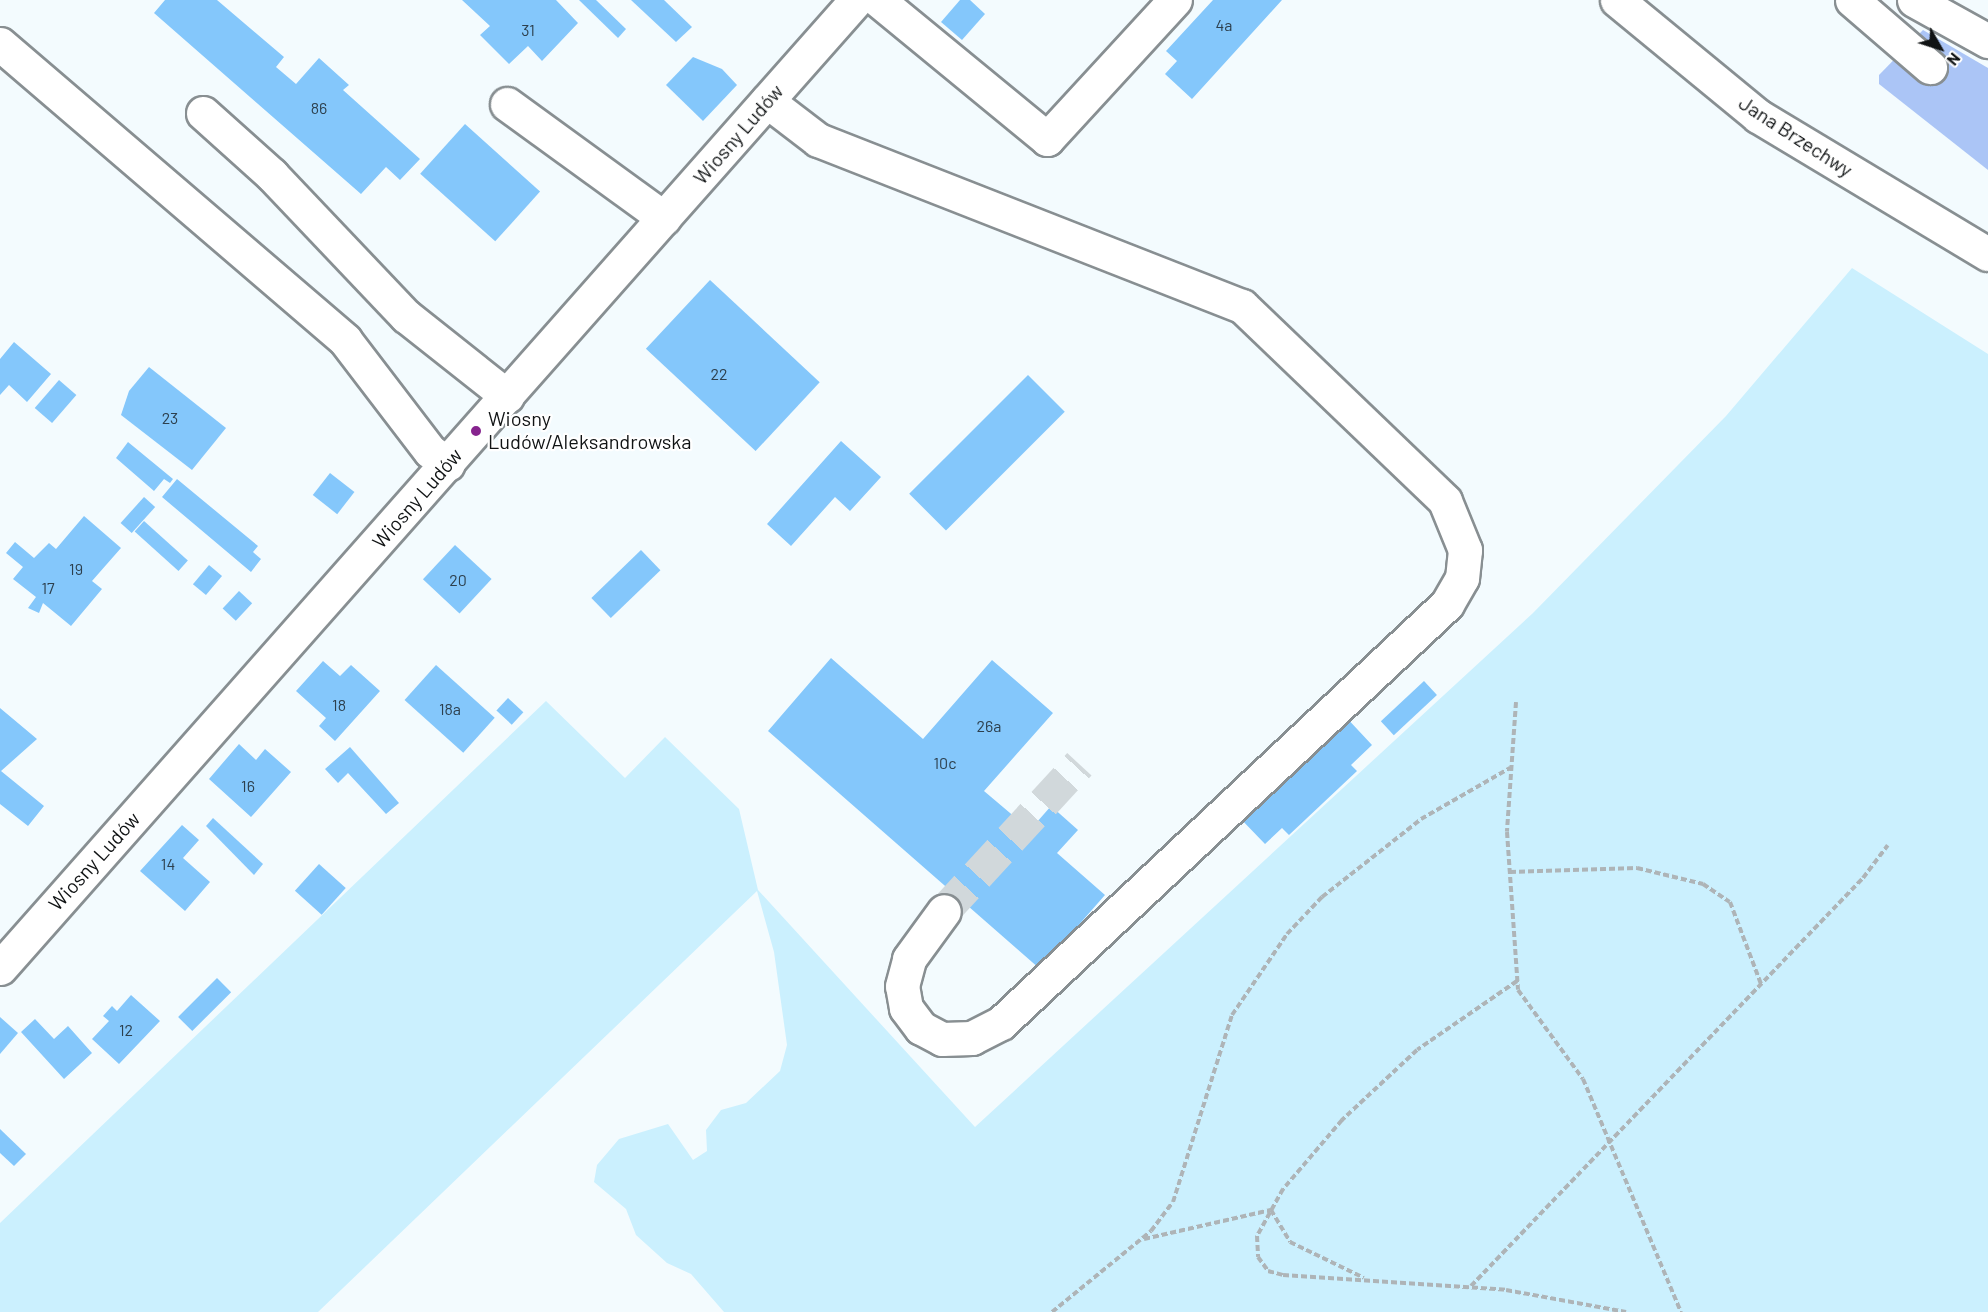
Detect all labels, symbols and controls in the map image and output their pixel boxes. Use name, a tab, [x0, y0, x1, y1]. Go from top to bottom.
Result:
house number: 4a	[1216, 15, 1232, 35]
north arrow	[1910, 18, 1970, 78]
house number: 31	[521, 20, 535, 40]
text: N	[1944, 50, 1965, 70]
street label: Wiosny Ludów	[688, 79, 788, 189]
street label: Jana Brzechwy	[1735, 90, 1857, 182]
house number: 86	[311, 98, 327, 118]
house number: 22	[710, 364, 728, 384]
place label: Wiosny Ludów/Aleksandrowska	[488, 407, 691, 454]
house number: 23	[162, 408, 178, 428]
marker: Wiosny Ludów/Aleksandrowska	[469, 424, 483, 438]
street label: Wiosny Ludów	[367, 443, 467, 553]
house number: 19	[69, 559, 83, 579]
house number: 20	[449, 570, 467, 590]
house number: 17	[41, 578, 55, 598]
house number: 18	[332, 695, 346, 715]
house number: 18a	[439, 699, 461, 719]
house number: 26a	[977, 716, 1001, 736]
house number: 10c	[934, 753, 956, 773]
house number: 16	[241, 776, 255, 796]
street label: Wiosny Ludów	[43, 807, 145, 915]
house number: 14	[161, 854, 175, 874]
house number: 12	[119, 1020, 133, 1040]

